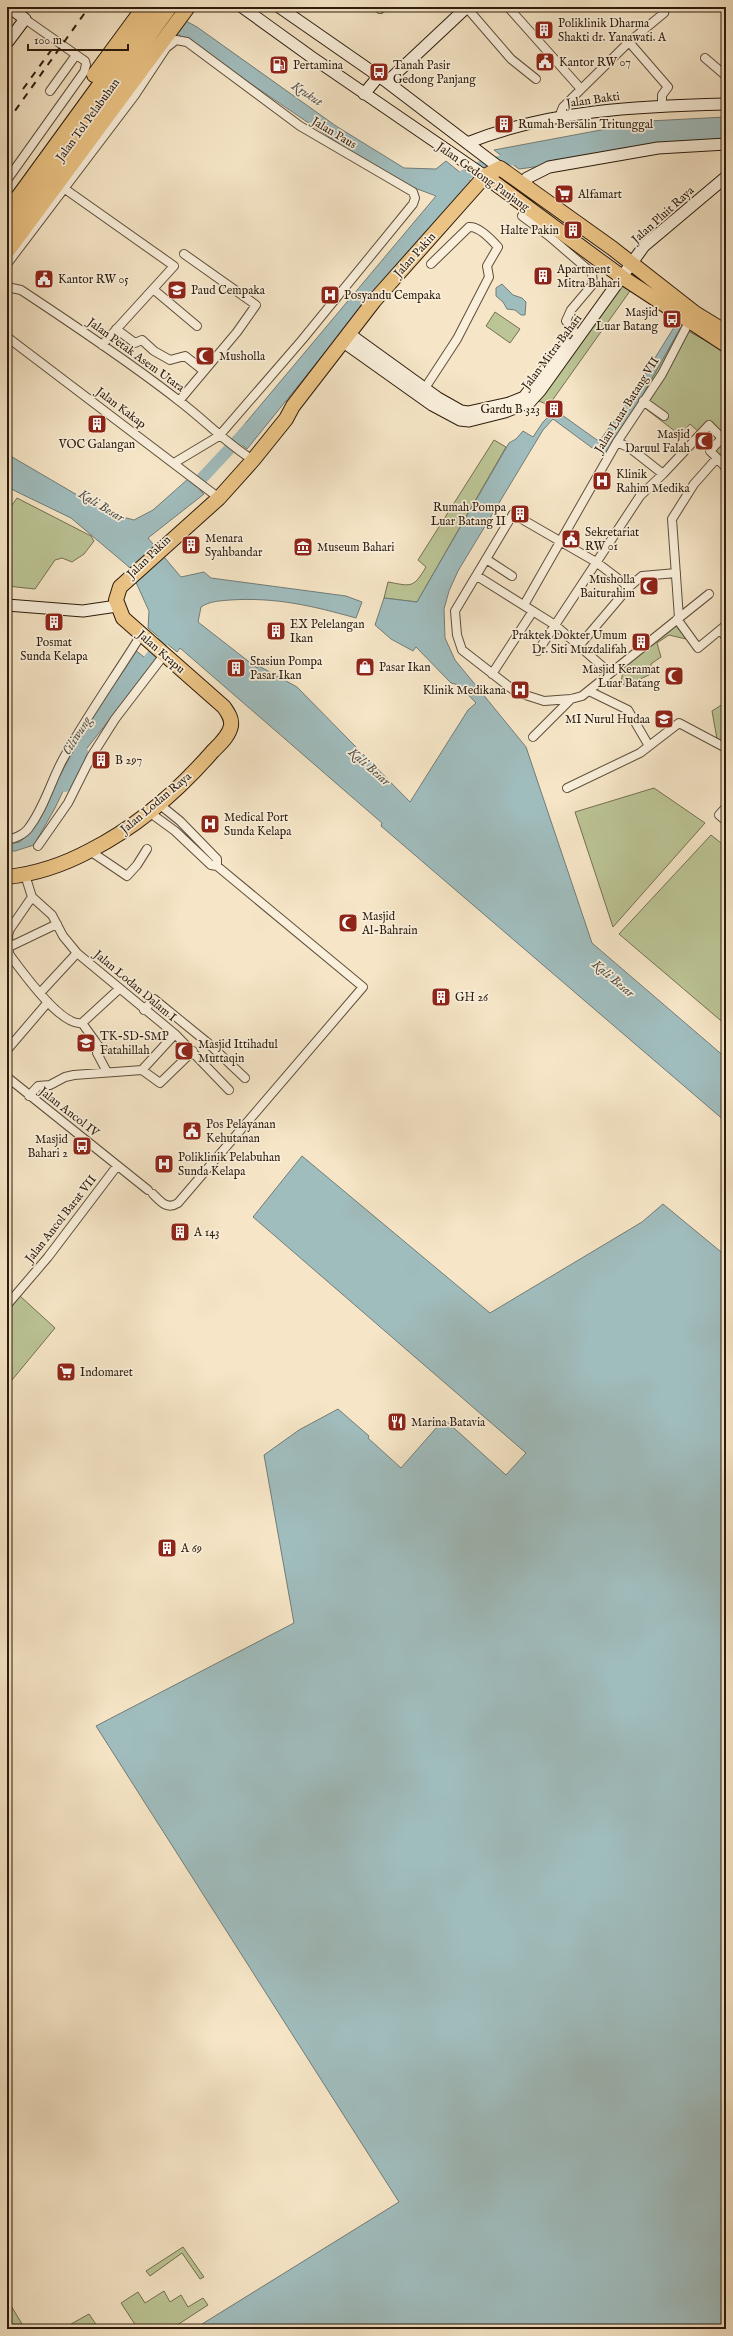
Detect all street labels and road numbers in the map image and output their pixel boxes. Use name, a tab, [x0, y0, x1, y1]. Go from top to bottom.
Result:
street label: Jalan Tol Pelabuhan	[52, 75, 124, 166]
street label: Jalan Bakti	[563, 89, 621, 112]
street label: Jalan Paus	[307, 113, 359, 153]
street label: Jalan Gedong Panjang	[431, 138, 533, 216]
street label: Jalan Pluit Raya	[627, 183, 699, 249]
street label: Jalan Pakin	[390, 229, 440, 283]
street label: Jalan Mitra Bahari	[518, 311, 586, 395]
street label: Jalan Petak Asem Utara	[82, 314, 188, 397]
street label: Jalan Luar Batang VII	[590, 354, 663, 458]
street label: Jalan Kakap	[91, 383, 150, 433]
street label: Jalan Pakin	[122, 532, 175, 584]
street label: Jalan Krapu	[132, 626, 188, 678]
street label: Jalan Lodan Raya	[116, 768, 196, 839]
street label: Jalan Lodan Dalam I	[88, 946, 179, 1026]
street label: Jalan Ancol IV	[34, 1083, 103, 1142]
street label: Jalan Ancol Barat VII	[21, 1172, 101, 1268]

